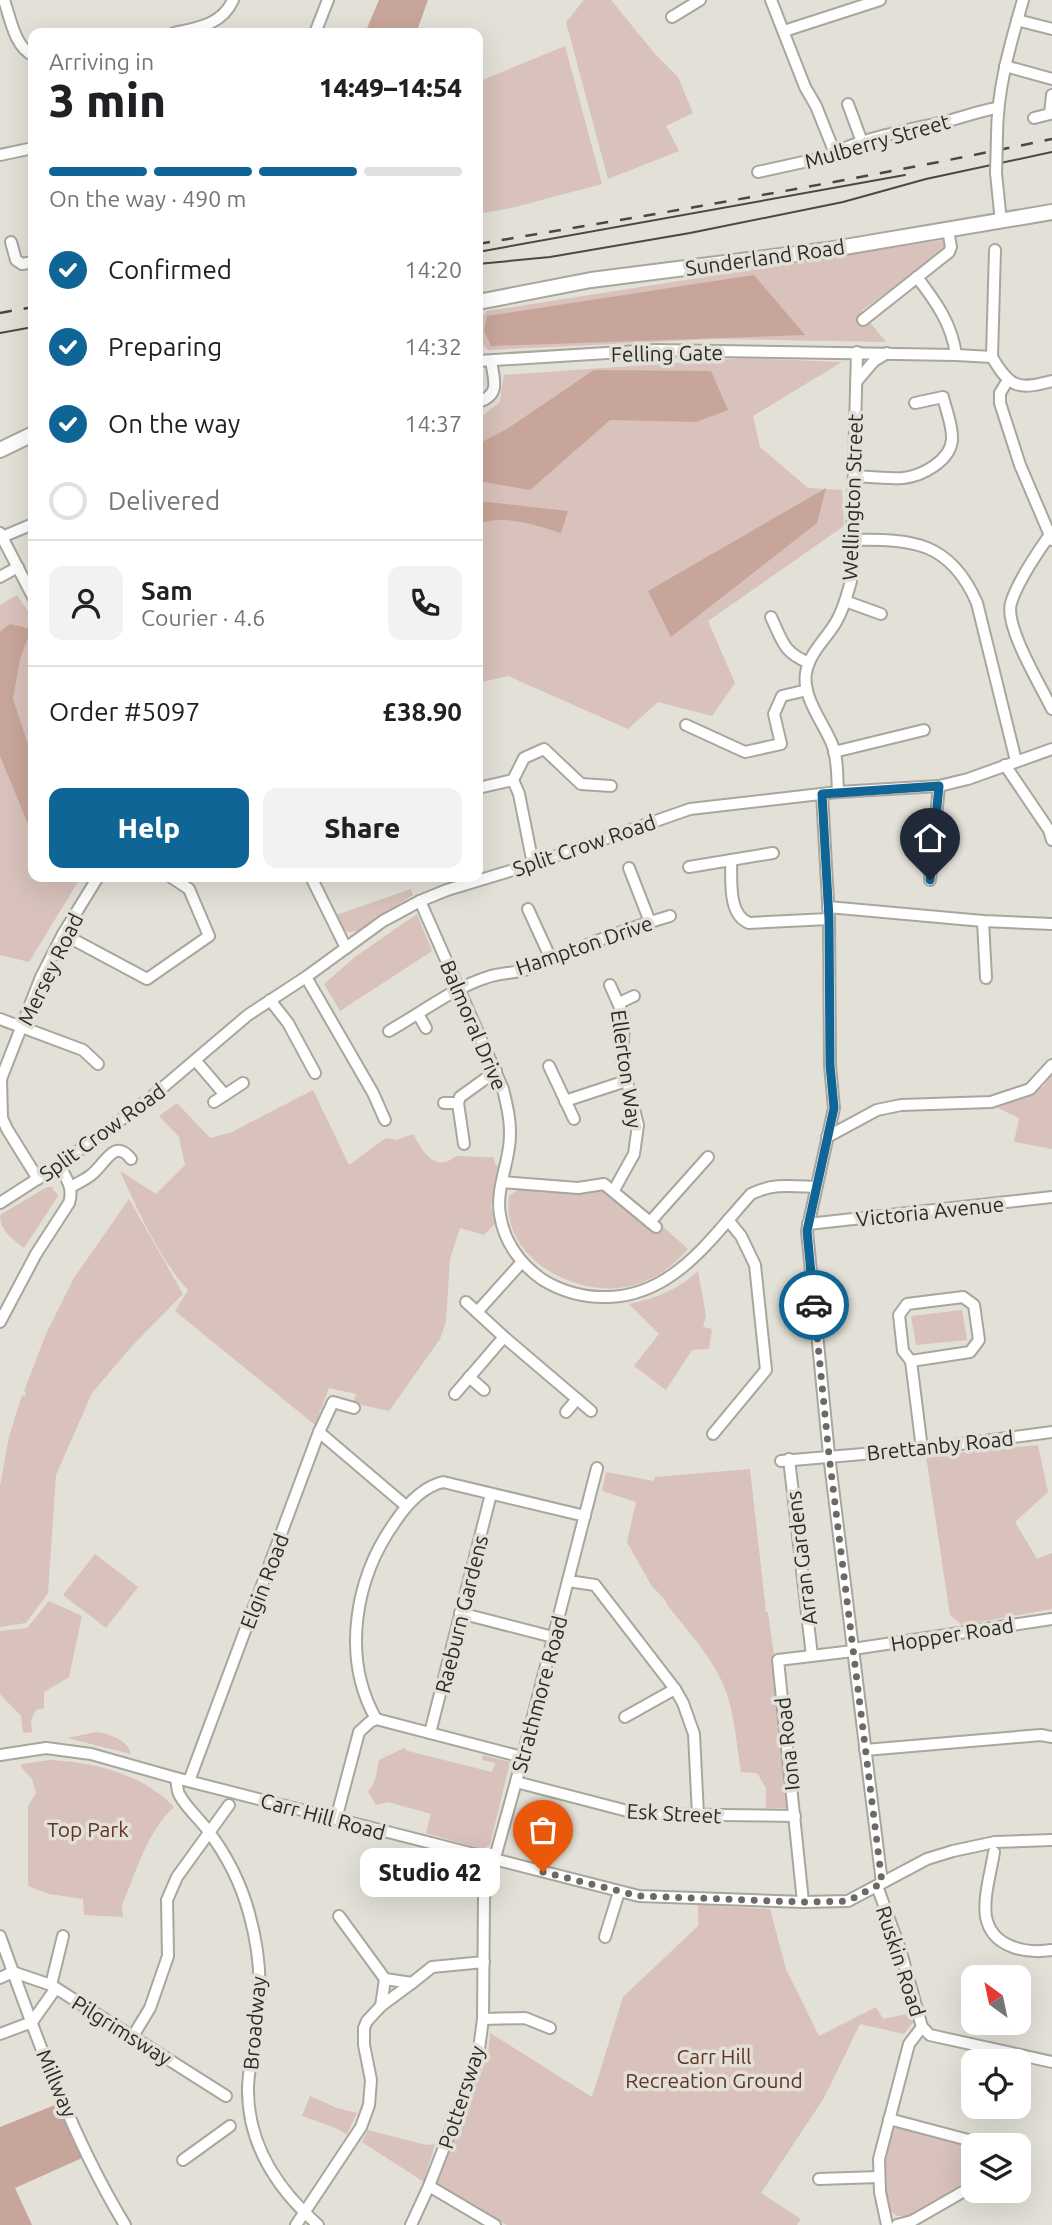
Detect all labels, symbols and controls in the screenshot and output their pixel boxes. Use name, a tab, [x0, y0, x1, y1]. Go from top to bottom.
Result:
text: Arriving in	[49, 49, 154, 74]
text: 14:49–14:54	[319, 73, 462, 102]
text: 3 min	[49, 74, 166, 126]
street label: Mulberry Street	[802, 109, 952, 173]
text: On the way · 490 m	[49, 186, 246, 211]
street label: Sunderland Road	[684, 234, 846, 280]
icon: check	[49, 251, 87, 289]
text: Confirmed	[108, 255, 232, 284]
text: 14:20	[404, 257, 462, 282]
icon: check	[49, 328, 87, 366]
text: Preparing	[108, 332, 222, 361]
text: 14:32	[404, 334, 462, 359]
street label: Felling Gate	[611, 340, 723, 366]
icon: check	[49, 405, 87, 443]
text: On the way	[108, 409, 240, 438]
text: 14:37	[404, 411, 462, 436]
street label: Wellington Street	[837, 413, 867, 581]
text: Delivered	[108, 486, 220, 515]
button: person	[49, 566, 123, 640]
button: phone	[388, 566, 462, 640]
text: Sam	[141, 576, 193, 605]
text: Courier · 4.6	[141, 605, 265, 630]
text: Order #5097	[49, 697, 200, 726]
text: £38.90	[382, 697, 462, 726]
button: Help	[49, 788, 249, 868]
button: Share	[263, 788, 462, 868]
pin	[900, 808, 960, 880]
street label: Split Crow Road	[509, 809, 659, 881]
icon: home	[911, 819, 949, 857]
street label: Mersey Road	[13, 909, 87, 1029]
street label: Hampton Drive	[513, 910, 655, 980]
street label: Balmoral Drive	[436, 956, 512, 1094]
street label: Ellerton Way	[607, 1008, 647, 1130]
street label: Split Crow Road	[34, 1078, 170, 1186]
street label: Victoria Avenue	[855, 1191, 1005, 1231]
courier	[779, 1270, 849, 1340]
icon: car	[795, 1286, 833, 1324]
street label: Brettanby Road	[865, 1425, 1015, 1465]
street label: Arran Gardens	[781, 1490, 821, 1626]
street label: Elgin Road	[235, 1530, 293, 1632]
street label: Raeburn Gardens	[430, 1532, 492, 1696]
street label: Hopper Road	[889, 1612, 1015, 1656]
street label: Strathmore Road	[507, 1613, 571, 1775]
street label: Iona Road	[770, 1696, 804, 1792]
street label: Carr Hill Road	[258, 1788, 388, 1844]
street label: Esk Street	[626, 1799, 722, 1827]
pin	[513, 1800, 573, 1872]
icon: bag	[524, 1811, 562, 1849]
park label: Top Park	[47, 1817, 129, 1841]
callout: Studio 42	[361, 1848, 501, 1896]
text: Studio 42	[378, 1860, 482, 1885]
street label: Ruskin Road	[872, 1903, 930, 2019]
north arrow	[961, 1965, 1031, 2035]
map controls	[961, 1965, 1031, 2203]
street label: Broadway	[238, 1975, 270, 2071]
street label: Pilgrimsway	[68, 1990, 176, 2070]
street label: Pottersway	[433, 2042, 489, 2152]
park label: Carr Hill Recreation Ground	[625, 2044, 803, 2092]
street label: Millway	[32, 2045, 82, 2121]
button: locate	[961, 2049, 1031, 2119]
button: layers	[961, 2133, 1031, 2203]

